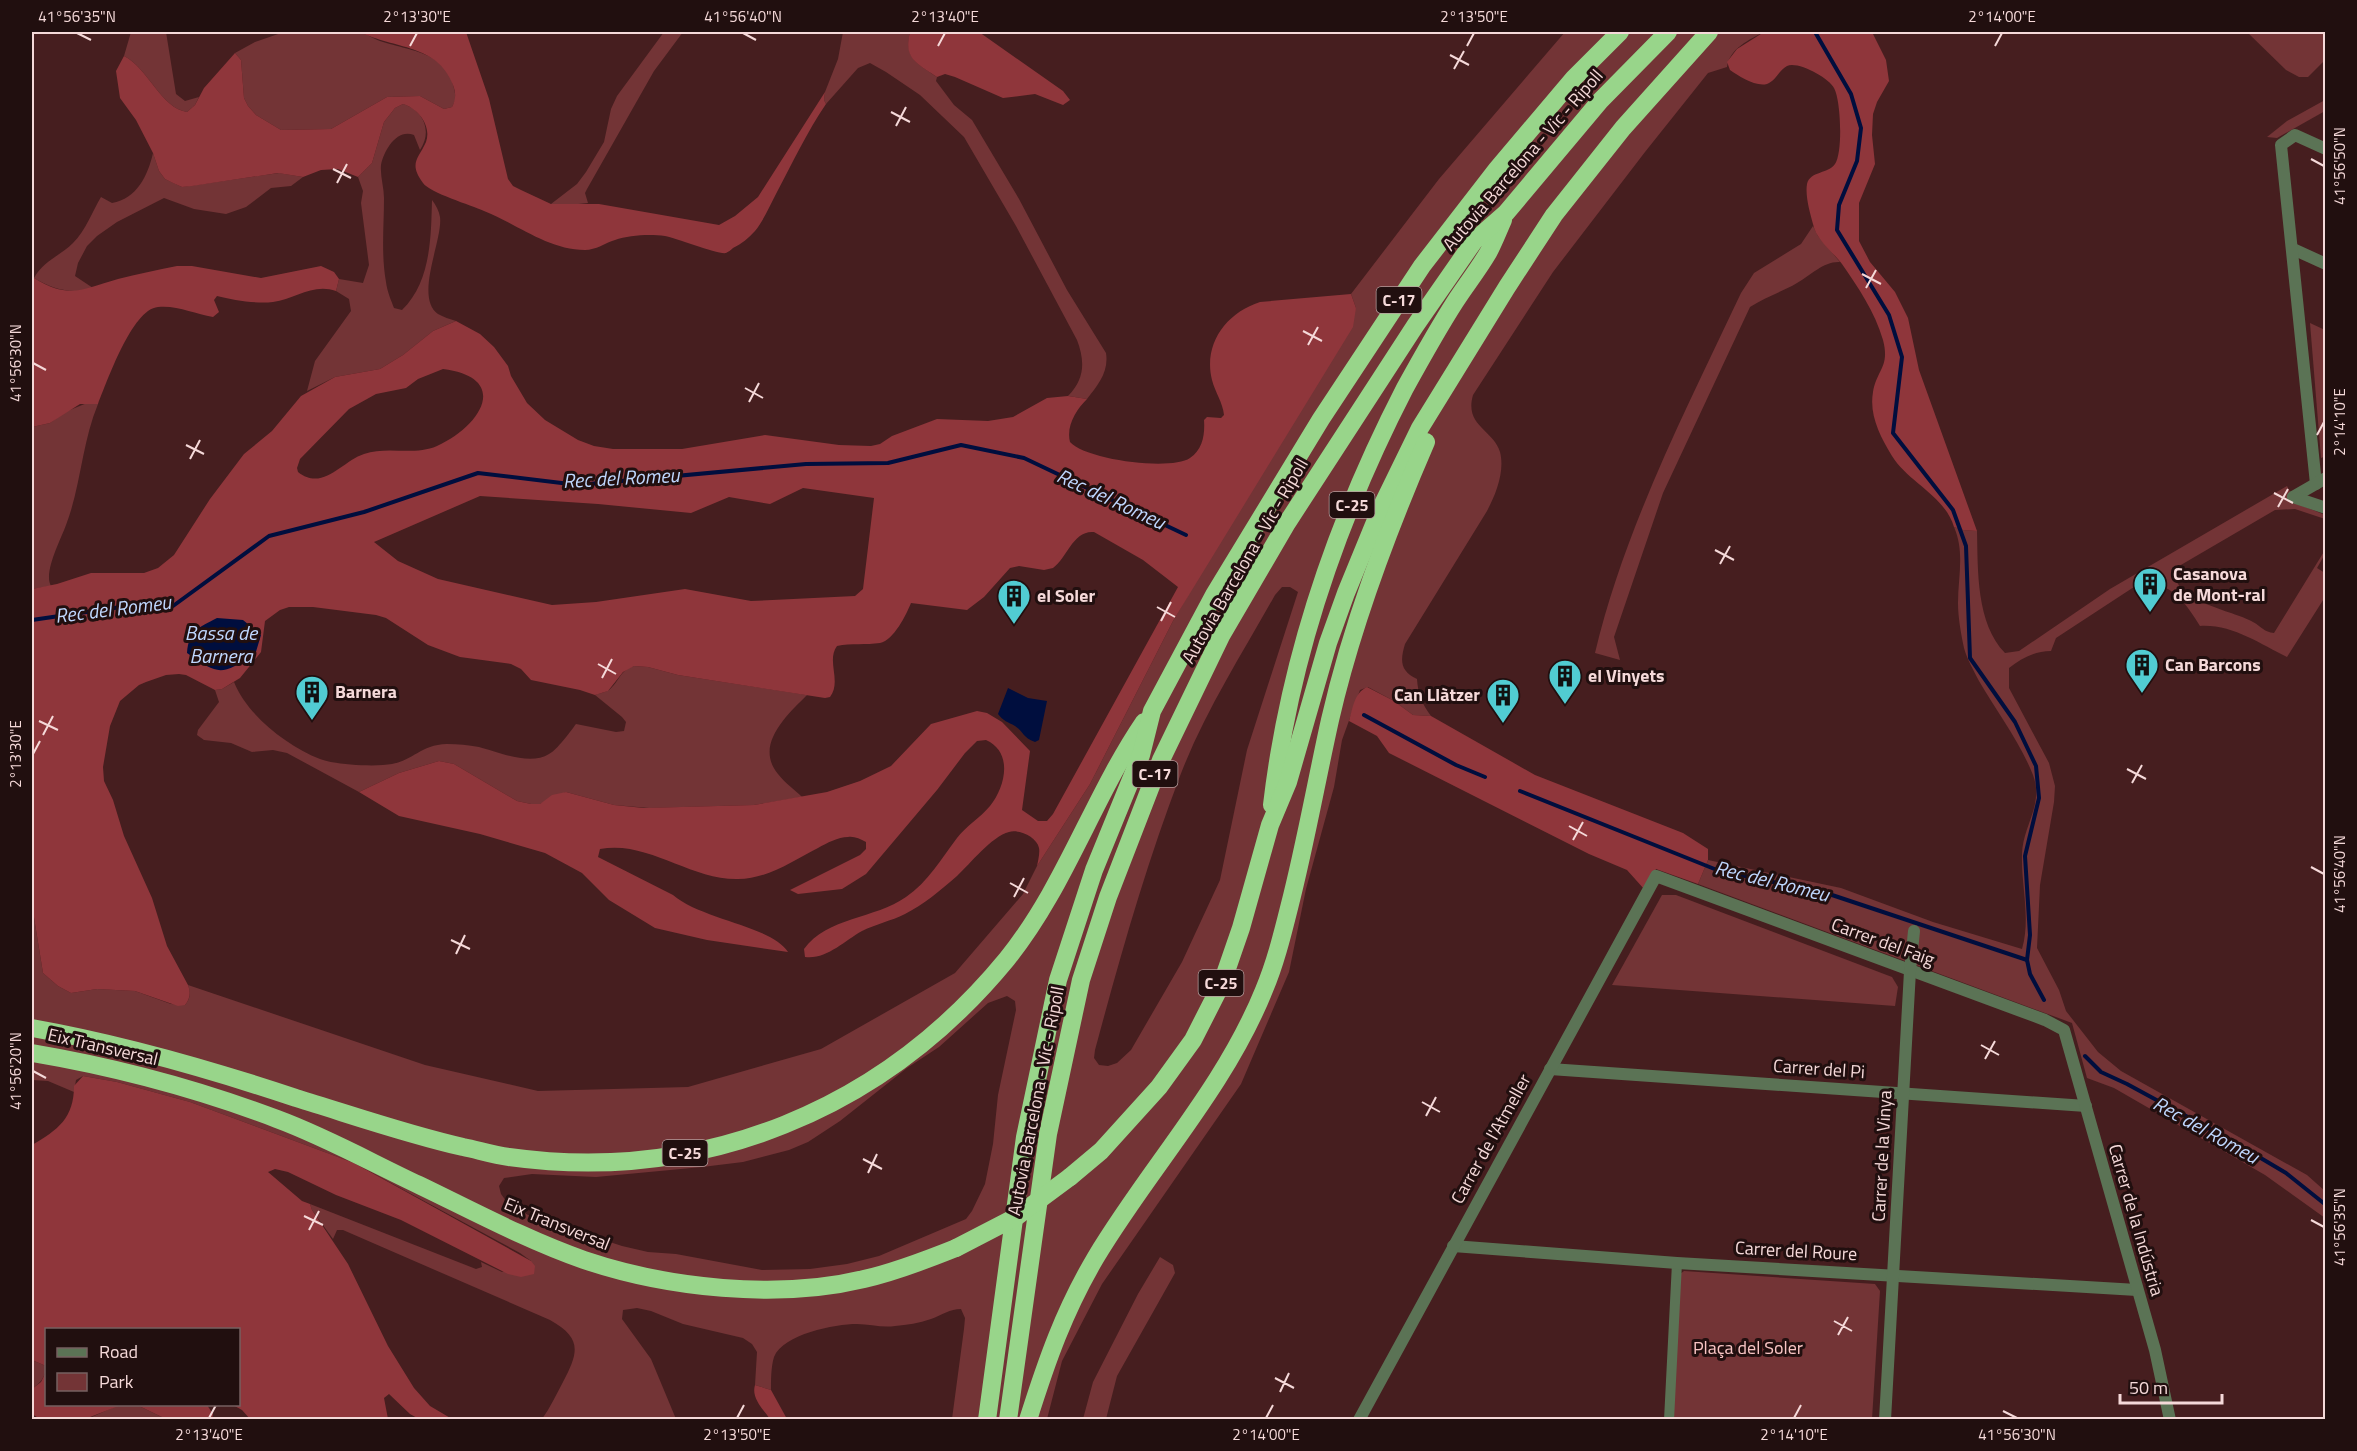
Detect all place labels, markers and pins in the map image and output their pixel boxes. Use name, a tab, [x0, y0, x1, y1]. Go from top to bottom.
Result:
place label: Casanova de Mont-ral	[2173, 560, 2266, 608]
building icon: Casanova de Mont-ral	[2132, 566, 2168, 613]
building icon: el Soler	[996, 578, 1032, 625]
place label: el Soler	[1037, 582, 1095, 609]
building icon: Can Barcons	[2124, 647, 2160, 694]
place label: Can Barcons	[2165, 651, 2261, 678]
building icon: el Vinyets	[1547, 658, 1583, 705]
place label: el Vinyets	[1588, 662, 1664, 689]
building icon: Barnera	[294, 674, 330, 721]
building icon: Can Llàtzer	[1485, 677, 1521, 724]
place label: Barnera	[335, 678, 397, 705]
place label: Can Llàtzer	[1394, 681, 1480, 708]

